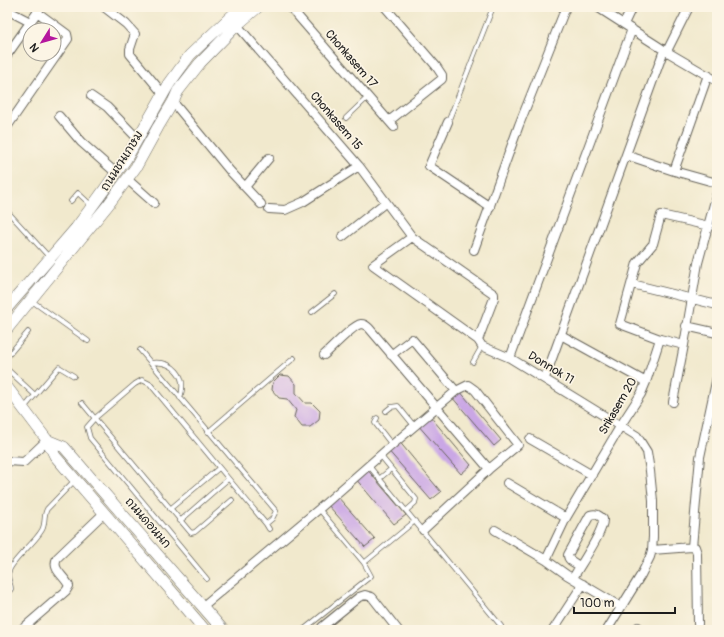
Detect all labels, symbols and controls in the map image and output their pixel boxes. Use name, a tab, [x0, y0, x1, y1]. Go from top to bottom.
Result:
north arrow	[22, 22, 62, 62]
street label: Chonkasem 17	[322, 27, 381, 92]
text: N	[27, 40, 42, 55]
street label: Chonkasem 15	[307, 89, 365, 153]
street label: ถนนชนเกษม	[98, 128, 146, 194]
street label: Donnok 11	[525, 348, 577, 388]
street label: Srikasem 20	[596, 375, 640, 437]
street label: ถนนดอนนก	[122, 494, 174, 552]
scale bar	[574, 589, 675, 615]
text: 100 m	[580, 596, 615, 611]

